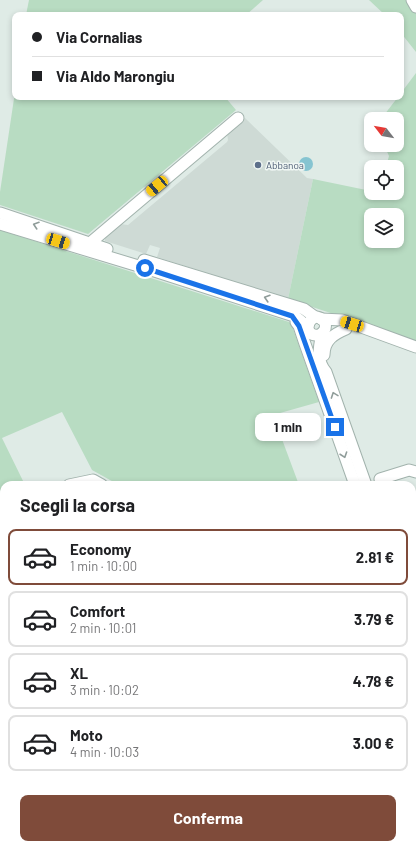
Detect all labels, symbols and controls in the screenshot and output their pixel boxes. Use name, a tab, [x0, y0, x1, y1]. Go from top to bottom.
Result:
text: Via Cornalias	[56, 28, 142, 46]
text: Via Aldo Marongiu	[56, 67, 175, 85]
north arrow	[364, 112, 404, 152]
map controls	[364, 112, 404, 248]
place label: Abbanoa	[266, 159, 304, 171]
marker: Abbanoa	[253, 160, 263, 170]
button: locate	[364, 160, 404, 200]
car	[144, 174, 170, 198]
button: layers	[364, 208, 404, 248]
one-way arrow	[32, 221, 39, 230]
car	[45, 232, 71, 250]
route start	[136, 259, 154, 277]
one-way arrow	[263, 294, 270, 303]
car	[339, 315, 365, 333]
one-way arrow	[330, 392, 339, 399]
callout: 1 min	[255, 413, 321, 441]
route end	[326, 418, 344, 436]
text: 1 min	[274, 419, 302, 435]
one-way arrow	[340, 451, 348, 458]
text: Scegli la corsa	[20, 494, 135, 516]
icon: car	[22, 539, 58, 575]
text: Economy	[70, 540, 131, 558]
text: 2.81 €	[356, 548, 394, 566]
text: 1 min · 10:00	[70, 558, 137, 574]
icon: car	[22, 601, 58, 637]
text: Comfort	[70, 602, 125, 620]
text: 3.79 €	[354, 610, 394, 628]
text: 2 min · 10:01	[70, 620, 136, 636]
icon: car	[22, 663, 58, 699]
text: XL	[70, 664, 88, 682]
text: 4.78 €	[353, 672, 394, 690]
text: 3 min · 10:02	[70, 682, 139, 698]
icon: car	[22, 725, 58, 761]
text: Moto	[70, 726, 103, 744]
text: 3.00 €	[353, 734, 394, 752]
text: 4 min · 10:03	[70, 744, 139, 760]
button: Conferma	[20, 795, 396, 841]

